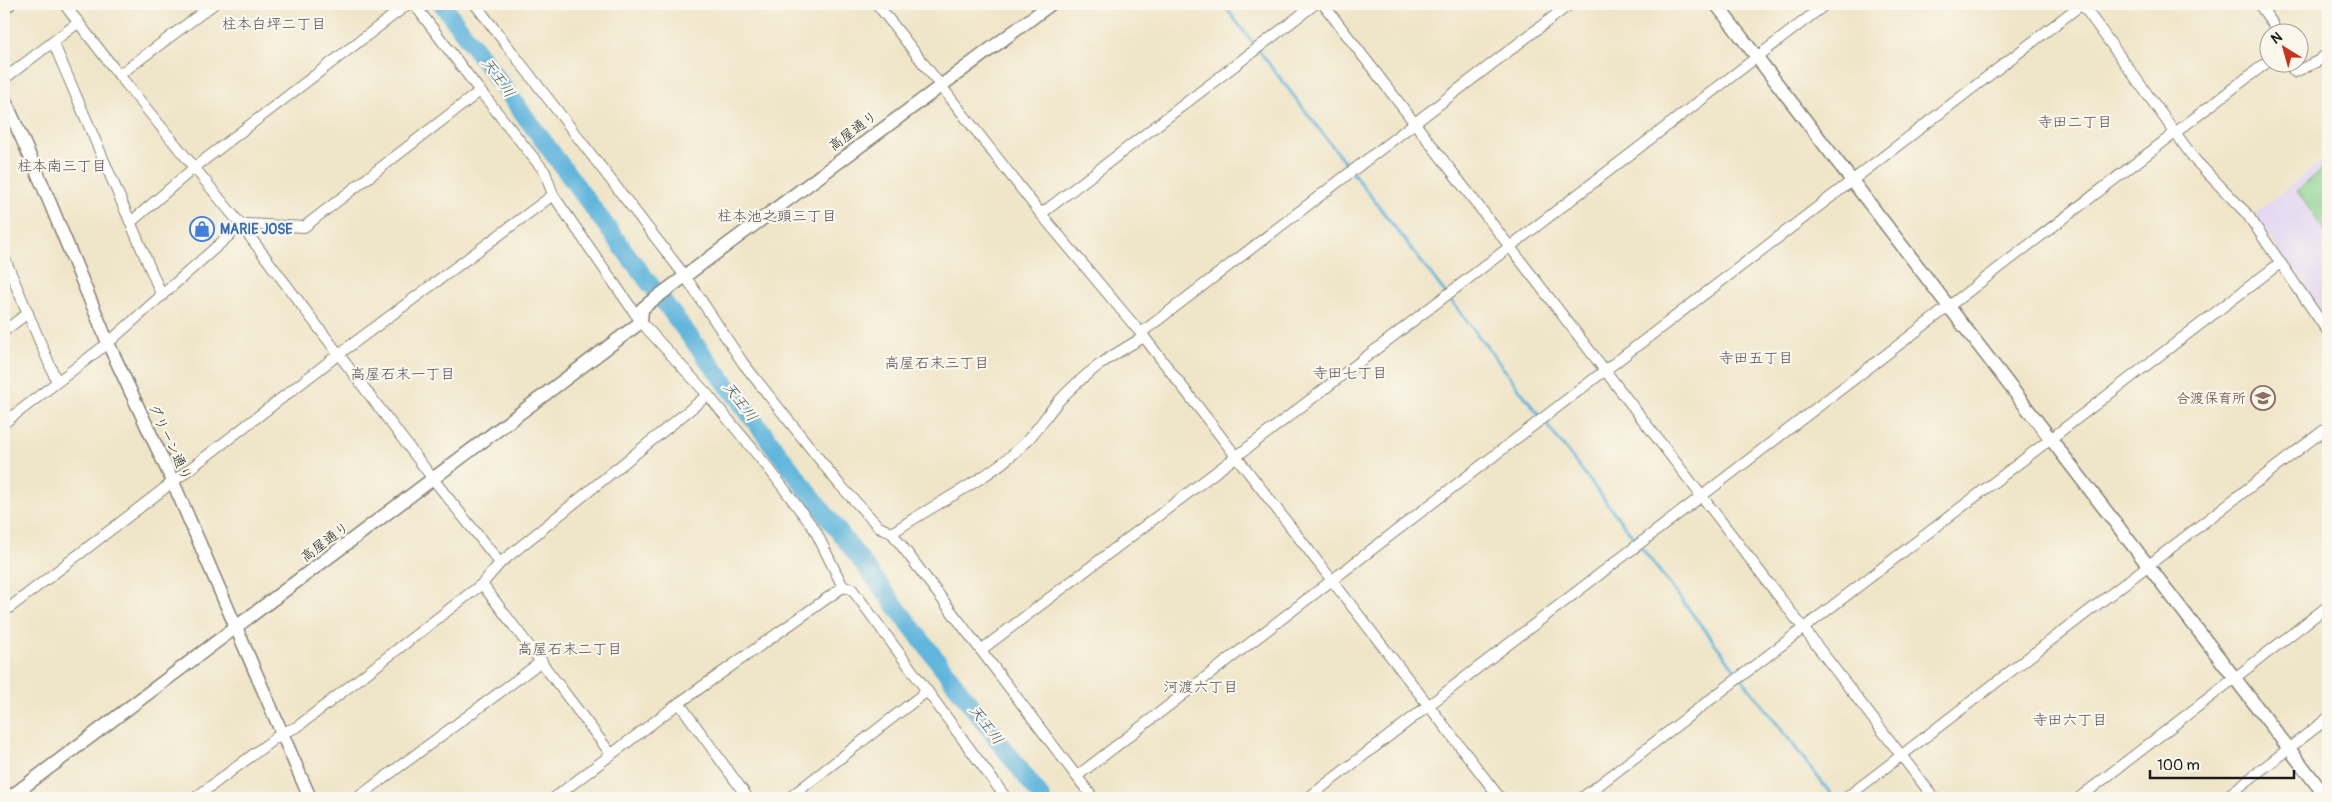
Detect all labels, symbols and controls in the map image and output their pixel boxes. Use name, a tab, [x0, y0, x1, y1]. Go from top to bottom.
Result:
district label: 柱本白坪二丁目	[221, 15, 327, 34]
north arrow	[2260, 22, 2310, 72]
text: N	[2268, 28, 2285, 48]
water label: 天王川	[477, 54, 519, 102]
street label: 高屋通り	[826, 107, 880, 155]
district label: 寺田二丁目	[2037, 113, 2113, 132]
district label: 柱本南三丁目	[17, 157, 107, 176]
district label: 柱本池之頭三丁目	[717, 207, 837, 226]
shop icon: MARIE JOSE	[189, 216, 215, 242]
place label: MARIE JOSE	[220, 221, 293, 238]
district label: 寺田五丁目	[1718, 349, 1794, 368]
district label: 高屋石末三丁目	[884, 354, 990, 373]
district label: 寺田七丁目	[1312, 364, 1388, 383]
district label: 高屋石末一丁目	[350, 365, 456, 384]
water label: 天王川	[719, 378, 761, 426]
school or university icon: 合渡保育所	[2250, 385, 2276, 411]
place label: 合渡保育所	[2176, 390, 2246, 407]
street label: グリーン通り	[145, 401, 195, 483]
street label: 高屋通り	[298, 518, 352, 566]
district label: 高屋石末二丁目	[517, 640, 623, 659]
district label: 河渡六丁目	[1163, 678, 1239, 697]
water label: 天王川	[965, 701, 1007, 749]
district label: 寺田六丁目	[2032, 711, 2108, 730]
scale bar	[2150, 747, 2293, 779]
text: 100 m	[2157, 756, 2200, 775]

